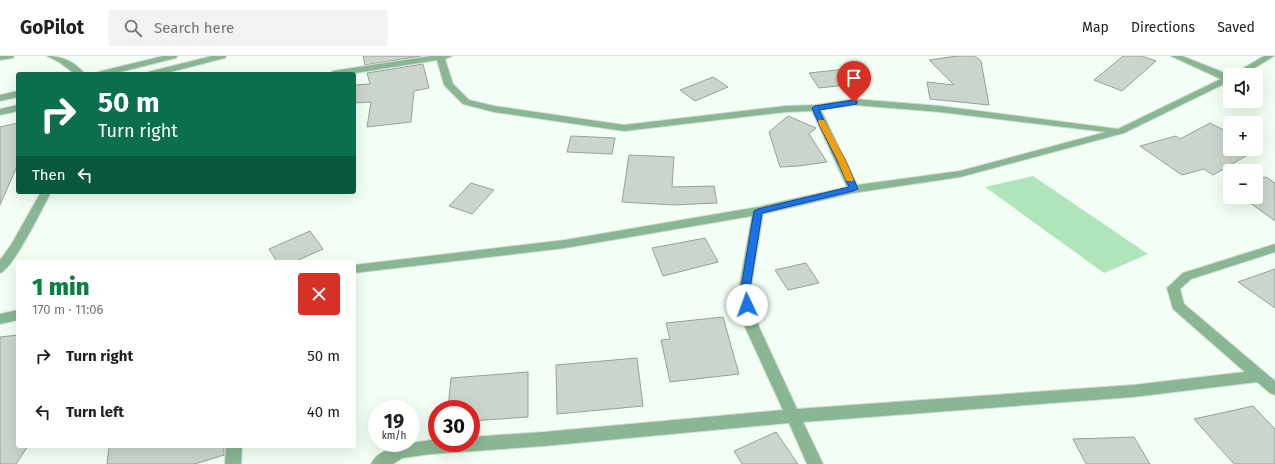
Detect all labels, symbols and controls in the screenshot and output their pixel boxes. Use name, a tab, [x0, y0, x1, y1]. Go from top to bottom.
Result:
search box	[108, 10, 388, 46]
text: GoPilot	[20, 16, 84, 39]
icon: search	[122, 17, 144, 39]
text: Search here	[154, 19, 234, 37]
text: Map	[1082, 19, 1109, 36]
text: Directions	[1131, 19, 1195, 36]
text: Saved	[1217, 19, 1255, 36]
pin	[837, 61, 871, 102]
icon: arrive	[843, 67, 865, 89]
map controls	[1223, 68, 1263, 204]
button: sound	[1223, 68, 1263, 108]
text: 50 m	[98, 86, 160, 119]
icon: right	[32, 88, 84, 140]
button: +	[1223, 116, 1263, 156]
text: Turn right	[98, 120, 178, 142]
icon: left	[74, 164, 96, 186]
button: −	[1223, 164, 1263, 204]
text: Then	[32, 166, 66, 184]
text: 1 min	[32, 273, 90, 301]
button: close	[298, 273, 340, 315]
position arrow	[726, 284, 768, 326]
text: 170 m · 11:06	[32, 302, 103, 317]
icon: right	[32, 345, 54, 367]
text: Turn right	[66, 347, 133, 365]
text: 50 m	[307, 347, 340, 365]
speed limit sign: 30	[428, 400, 480, 452]
icon: left	[32, 401, 54, 423]
text: Turn left	[66, 403, 124, 421]
text: 40 m	[307, 403, 340, 421]
text: 19	[384, 409, 404, 433]
text: km/h	[382, 430, 406, 442]

